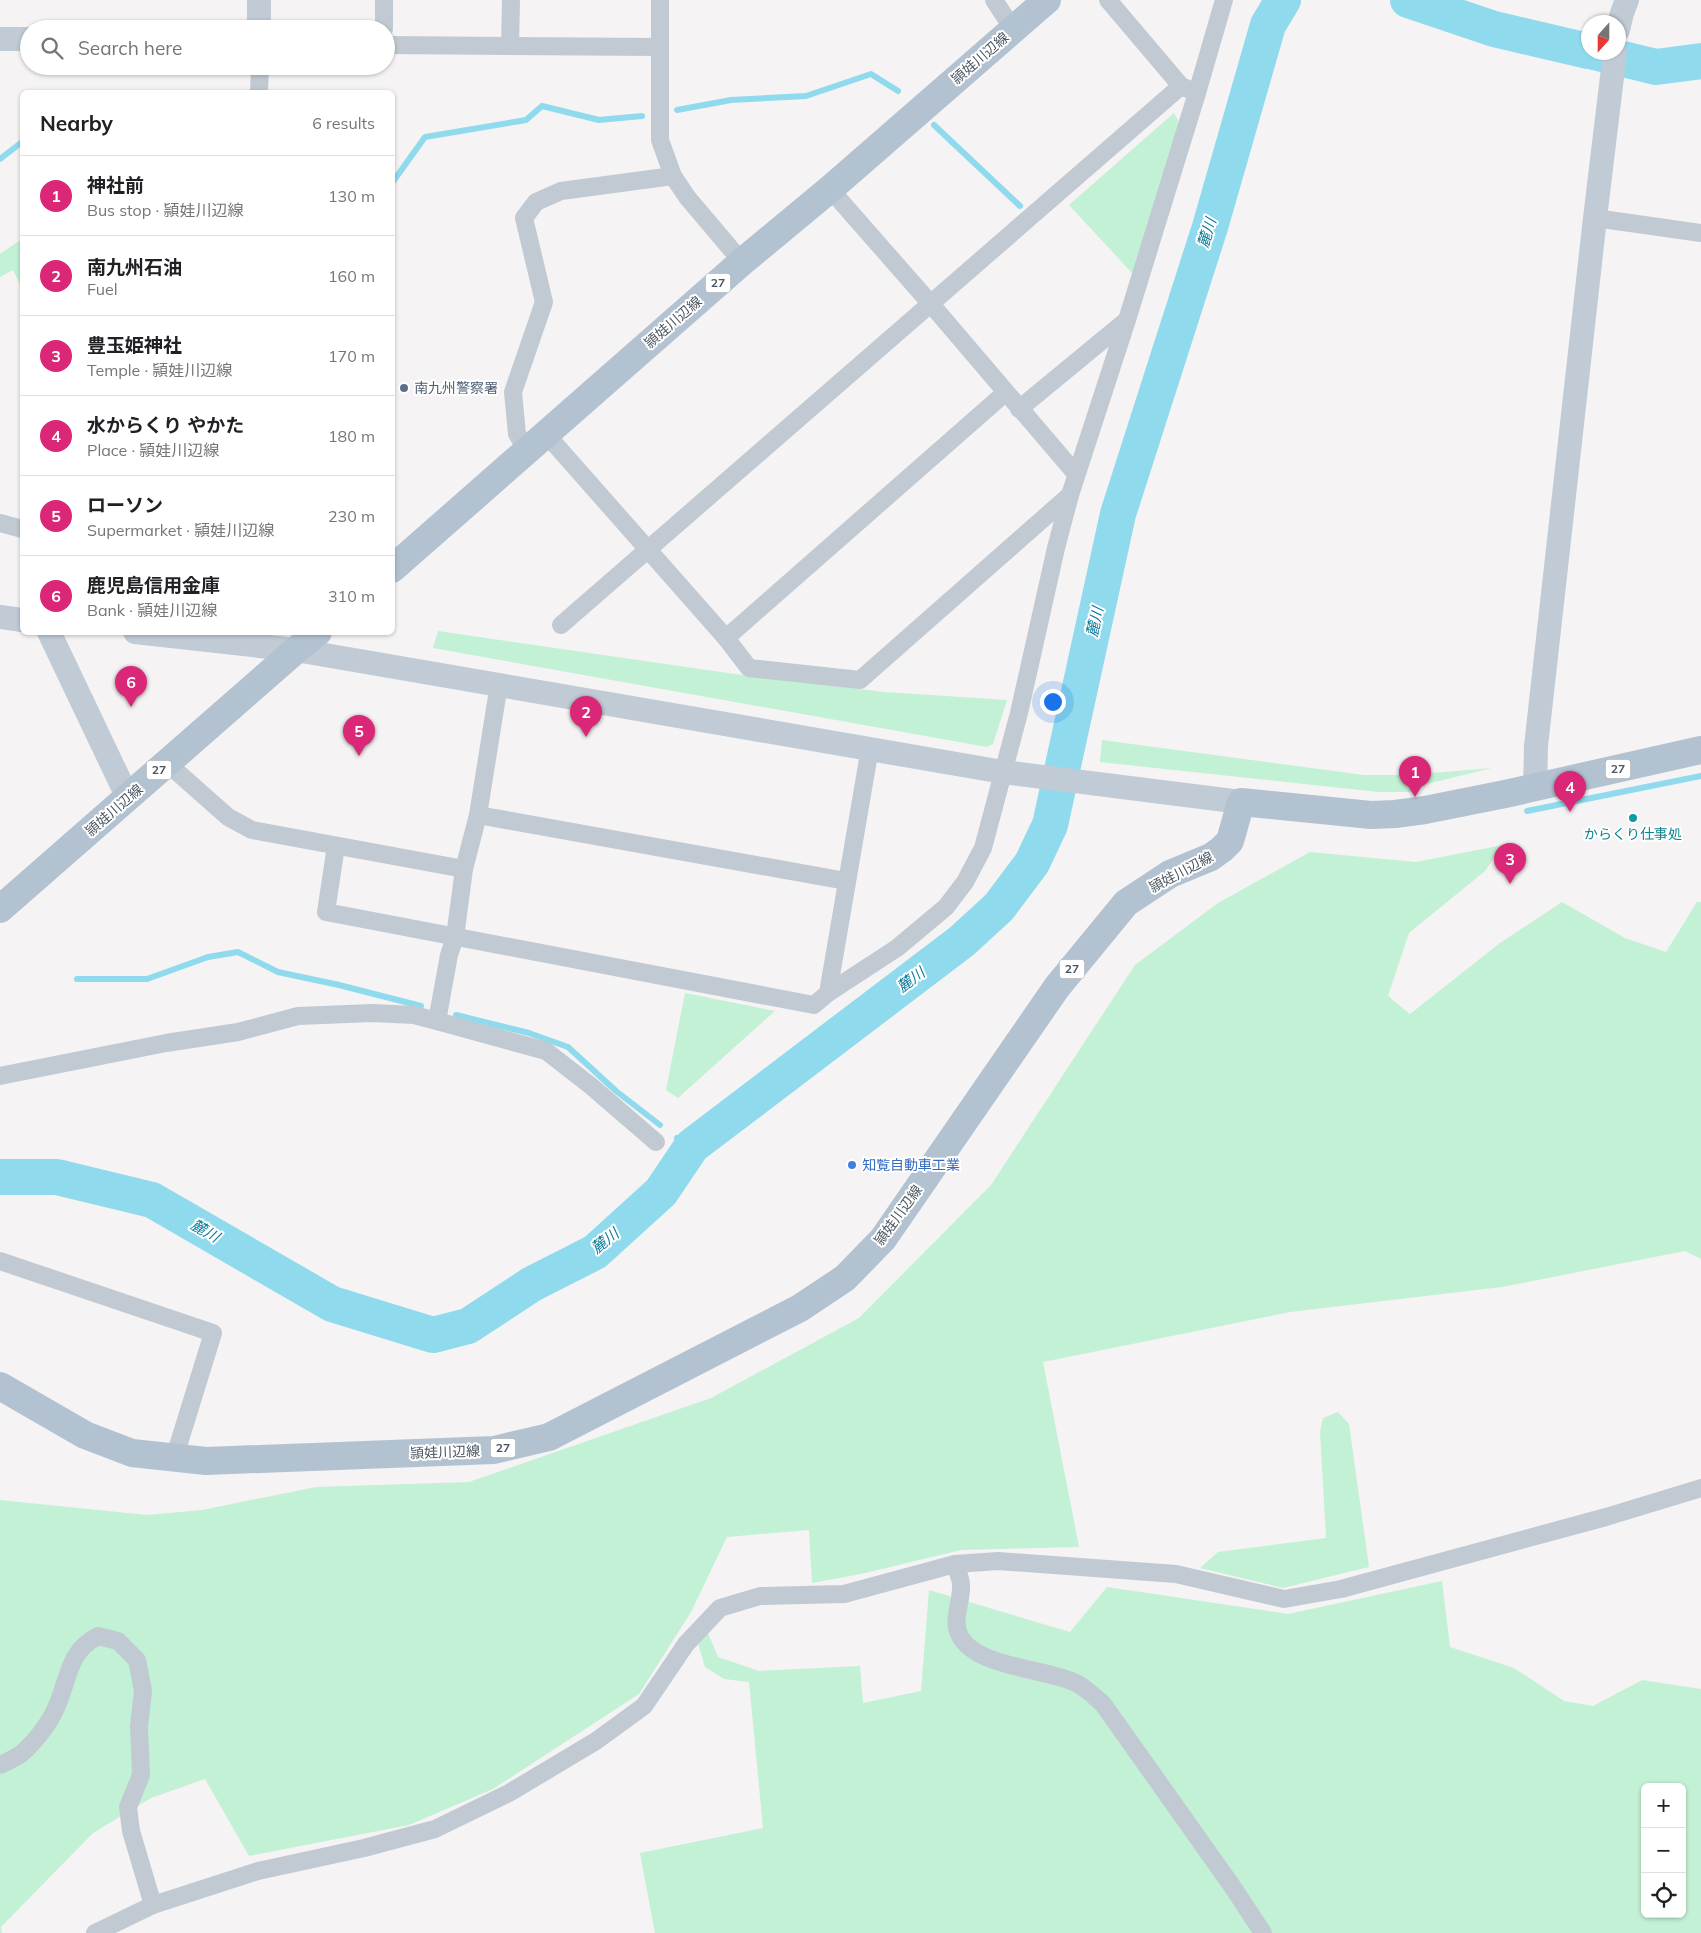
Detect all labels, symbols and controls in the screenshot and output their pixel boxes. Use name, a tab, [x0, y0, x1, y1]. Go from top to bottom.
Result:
north arrow	[1581, 15, 1626, 60]
search box	[20, 20, 395, 75]
street label: 頴娃川辺線	[948, 28, 1012, 88]
icon: search	[38, 34, 66, 62]
text: Search here	[78, 36, 182, 60]
text: Nearby	[40, 110, 113, 136]
text: 6 results	[312, 113, 375, 133]
text: 神社前	[87, 173, 144, 197]
text: 1	[51, 186, 61, 206]
text: 130 m	[328, 186, 375, 206]
text: Bus stop · 頴娃川辺線	[87, 200, 243, 220]
water label: 麓川	[1193, 214, 1221, 250]
text: 南九州石油	[87, 255, 182, 279]
text: 2	[51, 266, 61, 286]
text: 160 m	[328, 266, 375, 286]
road number: 27	[706, 274, 730, 292]
text: Fuel	[87, 279, 118, 299]
street label: 頴娃川辺線	[641, 292, 705, 352]
text: 豊玉姫神社	[87, 333, 182, 357]
text: 3	[51, 346, 61, 366]
text: 170 m	[328, 346, 375, 366]
text: Temple · 頴娃川辺線	[87, 360, 232, 380]
place label: 南九州警察署	[414, 379, 498, 397]
marker: 南九州警察署	[398, 382, 410, 394]
text: 水からくり やかた	[87, 413, 244, 437]
text: 4	[51, 426, 61, 446]
text: 180 m	[328, 426, 375, 446]
text: Place · 頴娃川辺線	[87, 440, 219, 460]
text: ローソン	[87, 493, 163, 517]
text: 5	[51, 506, 61, 526]
text: 230 m	[328, 506, 375, 526]
text: Supermarket · 頴娃川辺線	[87, 520, 274, 540]
text: 鹿児島信用金庫	[87, 573, 220, 597]
text: 6	[51, 586, 61, 606]
text: 310 m	[328, 586, 375, 606]
text: Bank · 頴娃川辺線	[87, 600, 217, 620]
water label: 麓川	[1082, 603, 1107, 639]
pin: 6	[115, 666, 147, 707]
your location	[1040, 689, 1066, 715]
pin: 2	[570, 696, 602, 737]
pin: 5	[343, 715, 375, 756]
pin: 1	[1399, 756, 1431, 797]
road number: 27	[146, 760, 172, 780]
road number: 27	[1606, 760, 1630, 779]
pin: 4	[1554, 771, 1586, 812]
street label: 頴娃川辺線	[82, 780, 146, 840]
marker: からくり仕事処	[1627, 812, 1639, 824]
place label: からくり仕事処	[1584, 825, 1682, 843]
pin: 3	[1494, 843, 1526, 884]
street label: 頴娃川辺線	[1146, 848, 1216, 896]
road number: 27	[1060, 960, 1084, 979]
water label: 麓川	[893, 962, 930, 996]
place label: 知覧自動車工業	[862, 1156, 960, 1174]
marker: 知覧自動車工業	[846, 1159, 858, 1171]
street label: 頴娃川辺線	[870, 1181, 926, 1249]
water label: 麓川	[188, 1215, 225, 1247]
water label: 麓川	[587, 1223, 624, 1257]
road number: 27	[490, 1439, 516, 1458]
street label: 頴娃川辺線	[410, 1442, 480, 1462]
map controls	[1641, 1783, 1686, 1918]
button: +	[1641, 1783, 1686, 1828]
button: −	[1641, 1828, 1686, 1873]
button: locate	[1641, 1873, 1686, 1918]

